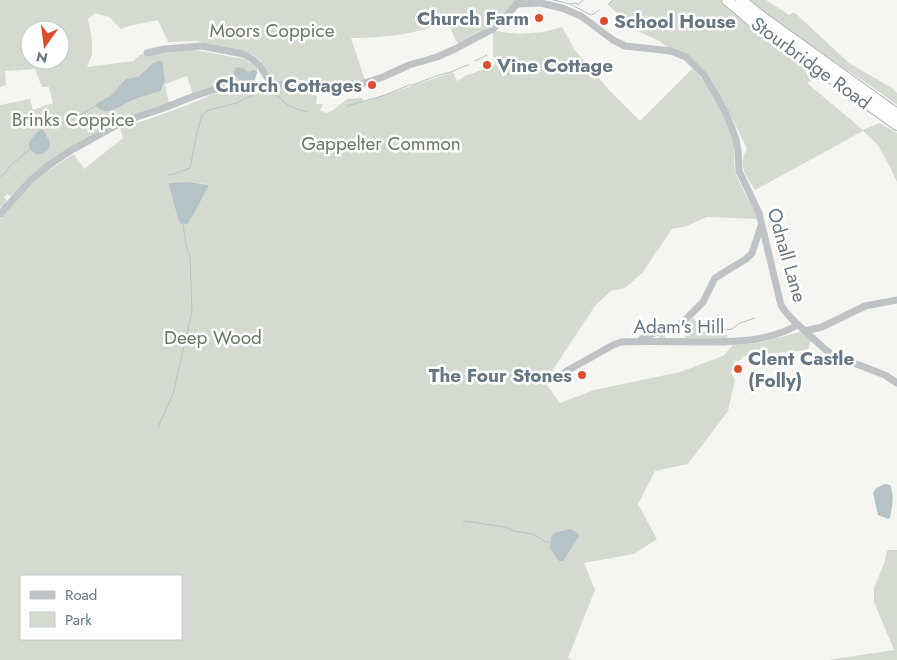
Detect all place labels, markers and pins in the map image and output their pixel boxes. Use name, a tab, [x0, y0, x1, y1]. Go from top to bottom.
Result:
place label: Church Farm	[417, 5, 529, 32]
place label: School House	[614, 8, 736, 35]
marker: Church Farm	[533, 12, 545, 24]
marker: School House	[598, 15, 610, 27]
place label: Vine Cottage	[496, 52, 613, 79]
marker: Vine Cottage	[481, 59, 493, 71]
place label: Church Cottages	[216, 72, 362, 99]
marker: Church Cottages	[366, 79, 378, 91]
place label: Clent Castle (Folly)	[748, 345, 854, 394]
place label: The Four Stones	[429, 362, 572, 389]
marker: Clent Castle (Folly)	[732, 363, 744, 375]
marker: The Four Stones	[576, 369, 588, 381]

